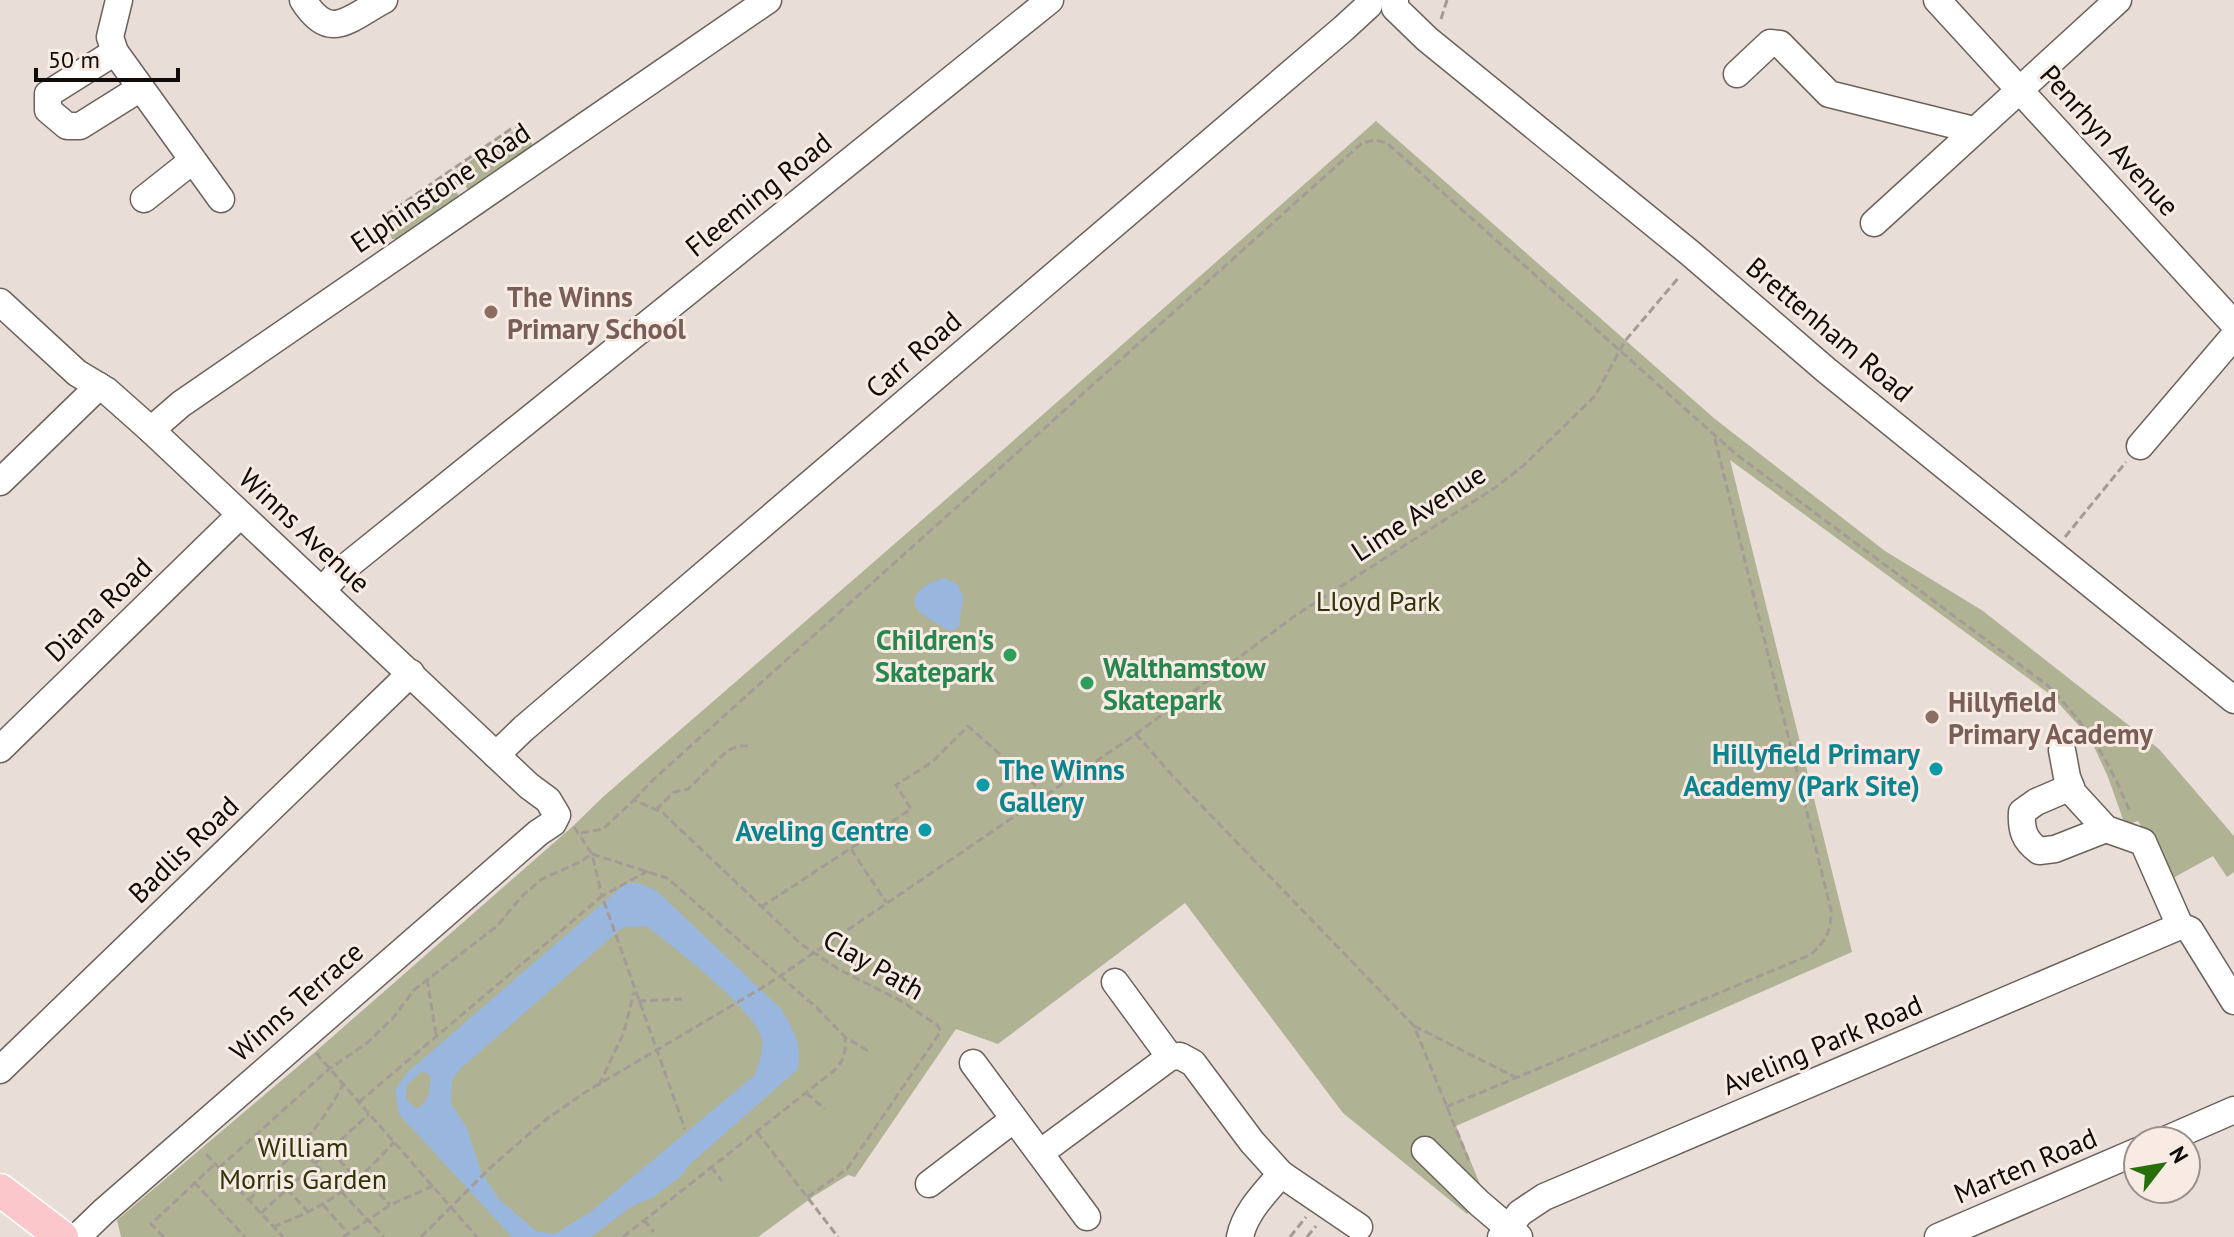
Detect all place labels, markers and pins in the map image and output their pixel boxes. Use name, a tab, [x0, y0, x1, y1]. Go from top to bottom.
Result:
place label: The Winns Primary School	[507, 278, 687, 347]
marker: The Winns Primary School	[482, 303, 500, 321]
place label: Children's Skatepark	[875, 621, 994, 690]
marker: Children's Skatepark	[1001, 646, 1019, 664]
place label: Walthamstow Skatepark	[1103, 649, 1267, 718]
marker: Walthamstow Skatepark	[1078, 674, 1096, 692]
place label: Hillyfield Primary Academy	[1948, 683, 2153, 752]
marker: Hillyfield Primary Academy	[1923, 708, 1941, 726]
place label: Hillyfield Primary Academy (Park Site)	[1683, 735, 1921, 804]
place label: The Winns Gallery	[999, 751, 1125, 820]
marker: Hillyfield Primary Academy (Park Site)	[1927, 760, 1945, 778]
marker: The Winns Gallery	[974, 776, 992, 794]
place label: Aveling Centre	[736, 812, 909, 849]
marker: Aveling Centre	[916, 821, 934, 839]

